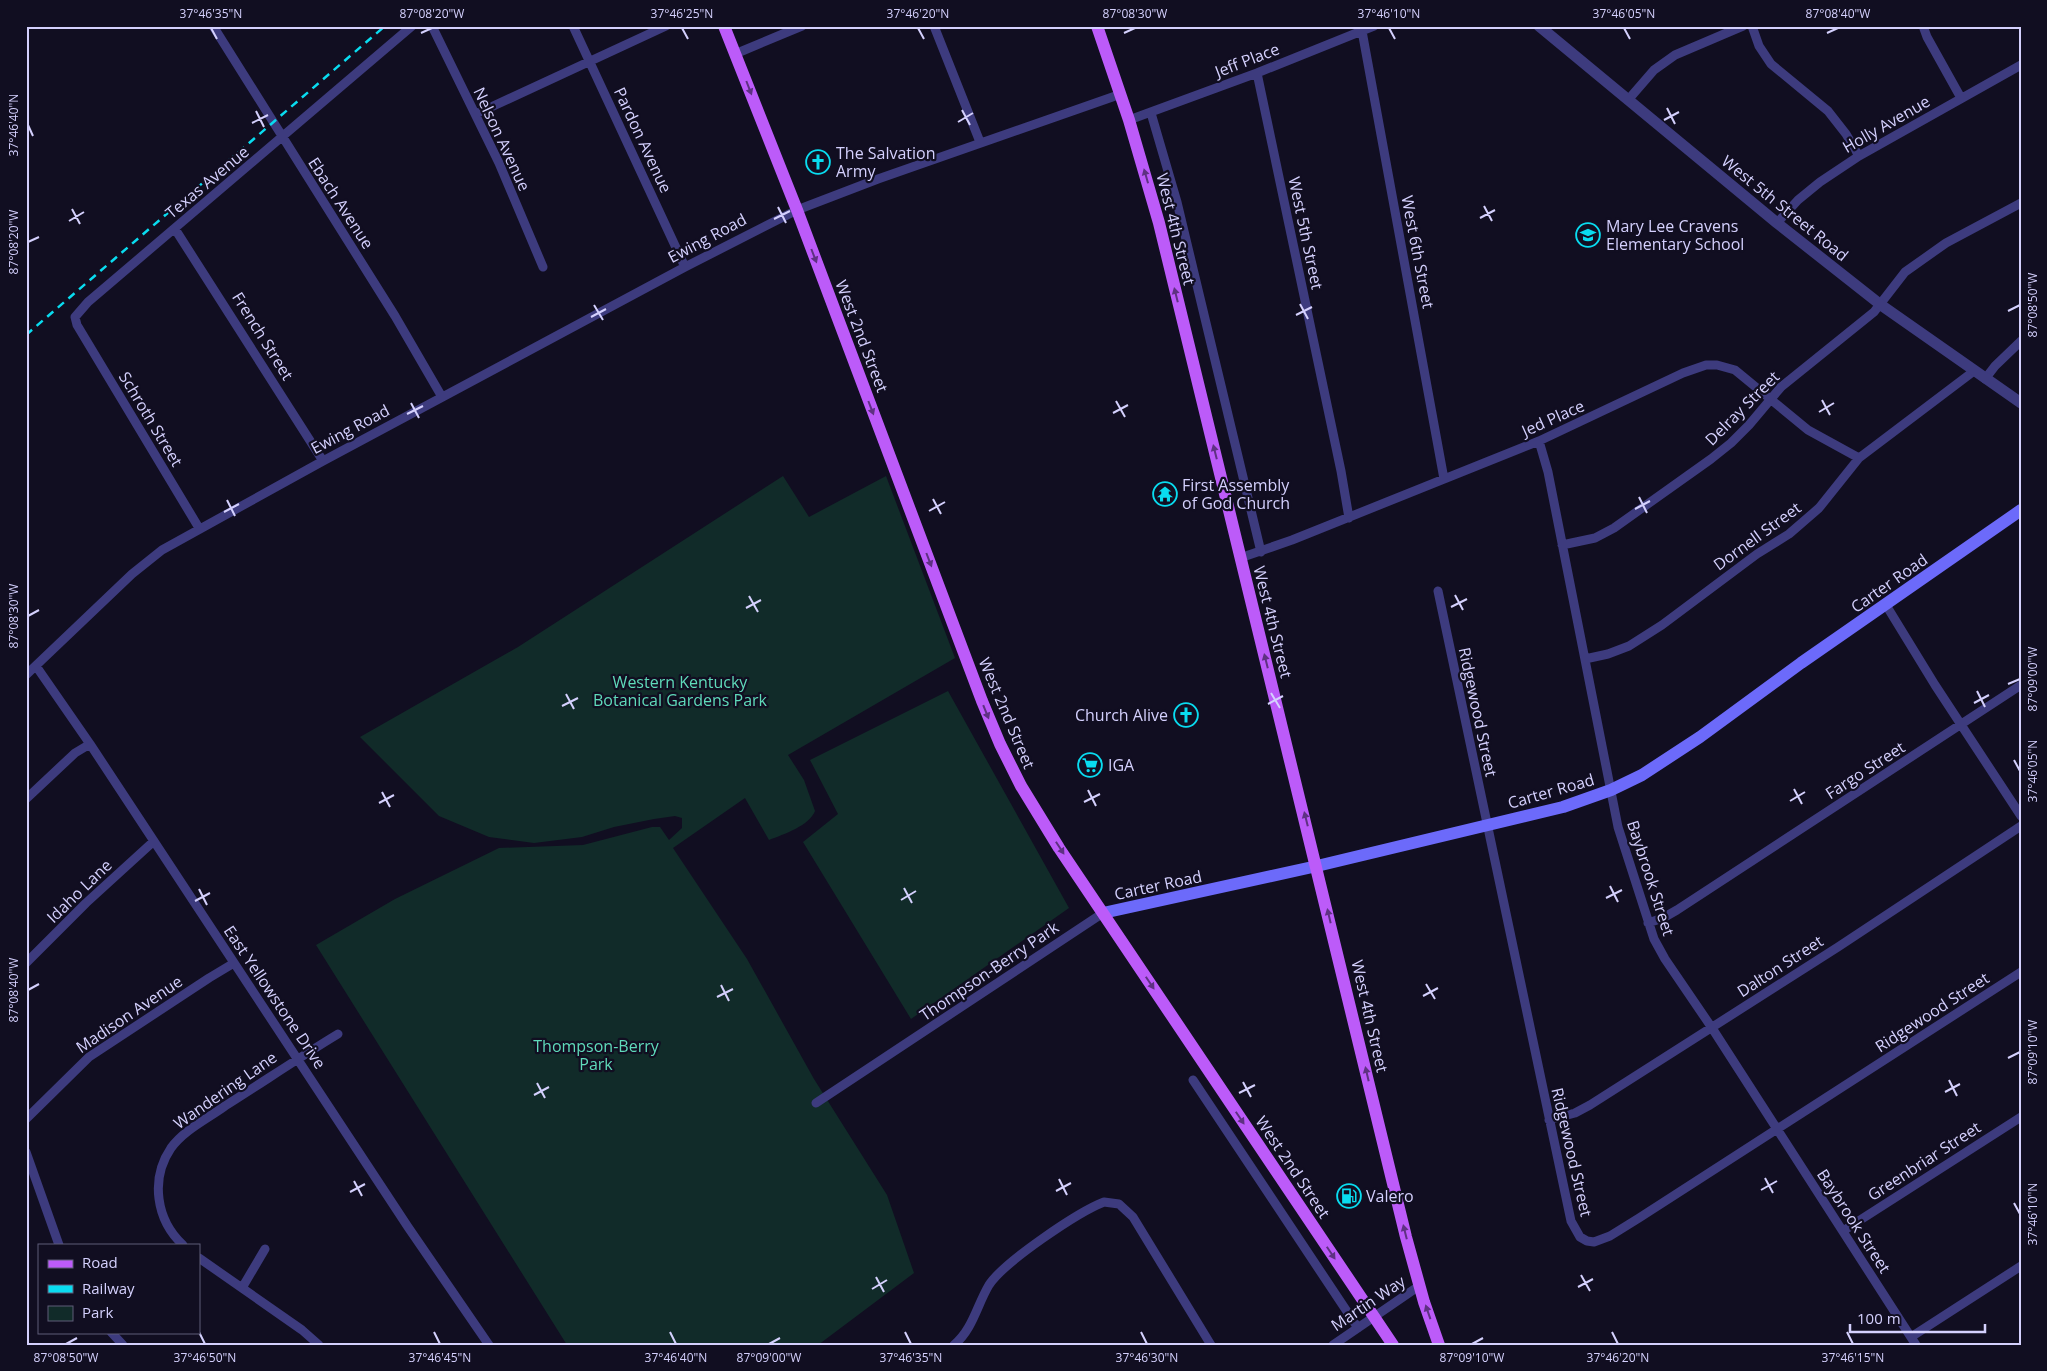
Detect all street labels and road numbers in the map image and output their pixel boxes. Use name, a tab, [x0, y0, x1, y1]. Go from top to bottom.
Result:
street label: Jeff Place	[1210, 38, 1282, 83]
street label: Nelson Avenue	[468, 84, 536, 194]
street label: Pardon Avenue	[609, 84, 677, 196]
street label: Holly Avenue	[1838, 90, 1934, 158]
street label: Texas Avenue	[161, 141, 253, 223]
street label: West 5th Street Road	[1717, 150, 1853, 266]
street label: Ebach Avenue	[303, 153, 379, 253]
street label: West 4th Street	[1151, 171, 1201, 288]
street label: West 5th Street	[1283, 175, 1329, 292]
street label: West 6th Street	[1396, 194, 1440, 311]
street label: Ewing Road	[664, 208, 750, 268]
street label: West 2nd Street	[830, 277, 894, 396]
street label: French Street	[227, 288, 299, 384]
street label: Delray Street	[1700, 366, 1784, 450]
street label: Schroth Street	[114, 368, 188, 471]
street label: Jed Place	[1516, 394, 1588, 442]
street label: Ewing Road	[307, 399, 393, 459]
street label: Dornell Street	[1709, 497, 1806, 575]
street label: Carter Road	[1846, 548, 1932, 618]
street label: West 4th Street	[1248, 564, 1298, 681]
street label: Ridgewood Street	[1454, 645, 1503, 779]
street label: West 2nd Street	[974, 654, 1040, 772]
street label: Fargo Street	[1821, 736, 1909, 804]
street label: Carter Road	[1505, 768, 1597, 814]
street label: Baybrook Street	[1622, 818, 1680, 939]
street label: Idaho Lane	[42, 854, 116, 928]
street label: Carter Road	[1112, 865, 1204, 905]
street label: Thompson-Berry Park	[915, 916, 1063, 1026]
street label: East Yellowstone Drive	[219, 921, 331, 1073]
street label: Dalton Street	[1733, 930, 1828, 1002]
street label: West 4th Street	[1346, 958, 1394, 1075]
street label: Ridgewood Street	[1871, 967, 1993, 1057]
street label: Madison Avenue	[71, 970, 187, 1058]
street label: Wandering Lane	[169, 1046, 281, 1134]
street label: Ridgewood Street	[1546, 1085, 1598, 1219]
street label: West 2nd Street	[1251, 1112, 1336, 1223]
street label: Greenbriar Street	[1863, 1116, 1985, 1206]
street label: Baybrook Street	[1812, 1165, 1896, 1278]
street label: Martin Way	[1327, 1270, 1410, 1336]

